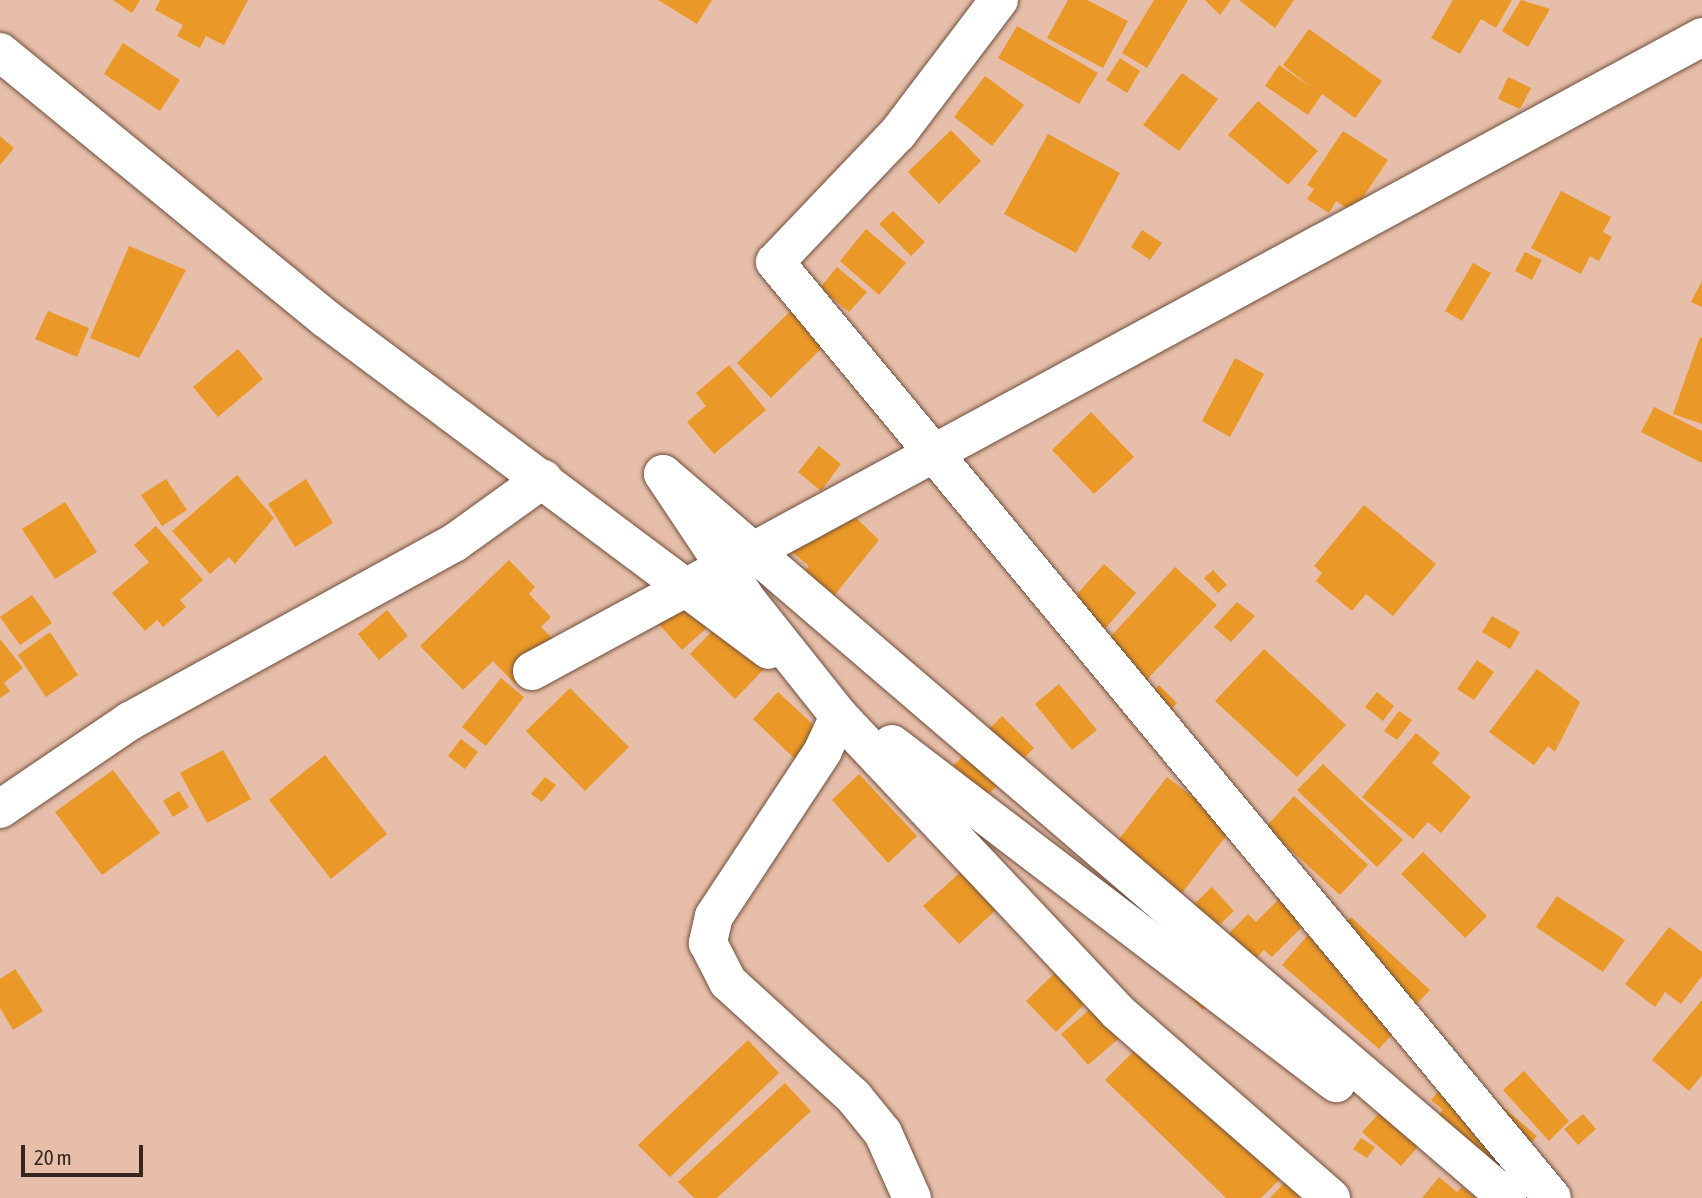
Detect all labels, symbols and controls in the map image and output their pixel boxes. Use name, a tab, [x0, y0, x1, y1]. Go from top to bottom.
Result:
scale bar	[24, 1132, 147, 1176]
text: 20 m	[34, 1145, 72, 1169]

